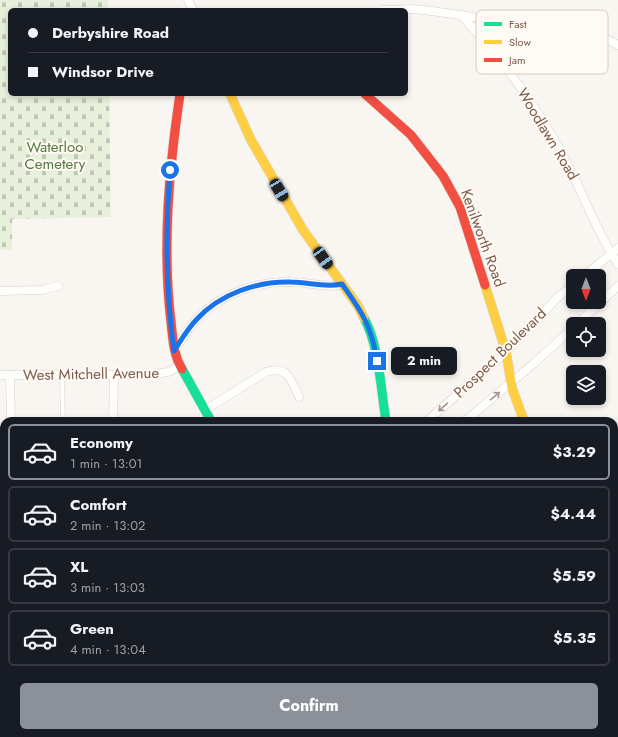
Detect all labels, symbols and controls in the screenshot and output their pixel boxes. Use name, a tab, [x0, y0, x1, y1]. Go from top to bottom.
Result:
legend	[476, 10, 608, 74]
text: Fast	[509, 16, 527, 32]
text: Derbyshire Road	[52, 22, 169, 44]
text: Slow	[509, 34, 531, 50]
text: Jam	[507, 52, 526, 68]
text: Windsor Drive	[52, 61, 154, 83]
street label: Woodlawn Road	[512, 84, 584, 184]
park label: Waterloo Cemetery	[25, 136, 86, 175]
route start	[161, 161, 179, 179]
car	[268, 177, 290, 203]
street label: Kenilworth Road	[455, 186, 511, 290]
car	[311, 245, 335, 271]
north arrow	[566, 269, 606, 309]
map controls	[566, 269, 606, 405]
street label: Prospect Boulevard	[449, 303, 551, 403]
button: locate	[566, 317, 606, 357]
callout: 2 min	[391, 347, 457, 375]
text: 2 min	[407, 351, 441, 370]
route end	[368, 352, 386, 370]
street label: West Mitchell Avenue	[23, 362, 159, 386]
button: layers	[566, 365, 606, 405]
one-way arrow	[490, 391, 501, 400]
one-way arrow	[438, 402, 448, 411]
text: Economy	[70, 432, 133, 454]
icon: car	[22, 434, 58, 470]
text: $3.29	[553, 441, 596, 463]
text: 1 min · 13:01	[70, 454, 142, 473]
text: Comfort	[70, 494, 127, 516]
icon: car	[22, 496, 58, 532]
text: $4.44	[550, 503, 596, 525]
text: 2 min · 13:02	[70, 516, 145, 535]
text: XL	[70, 556, 88, 578]
icon: car	[22, 558, 58, 594]
text: $5.59	[552, 565, 596, 587]
text: 3 min · 13:03	[70, 578, 145, 597]
text: Green	[70, 618, 114, 640]
icon: car	[22, 620, 58, 656]
text: $5.35	[553, 627, 596, 649]
text: 4 min · 13:04	[70, 640, 146, 659]
button: Confirm	[20, 683, 598, 729]

